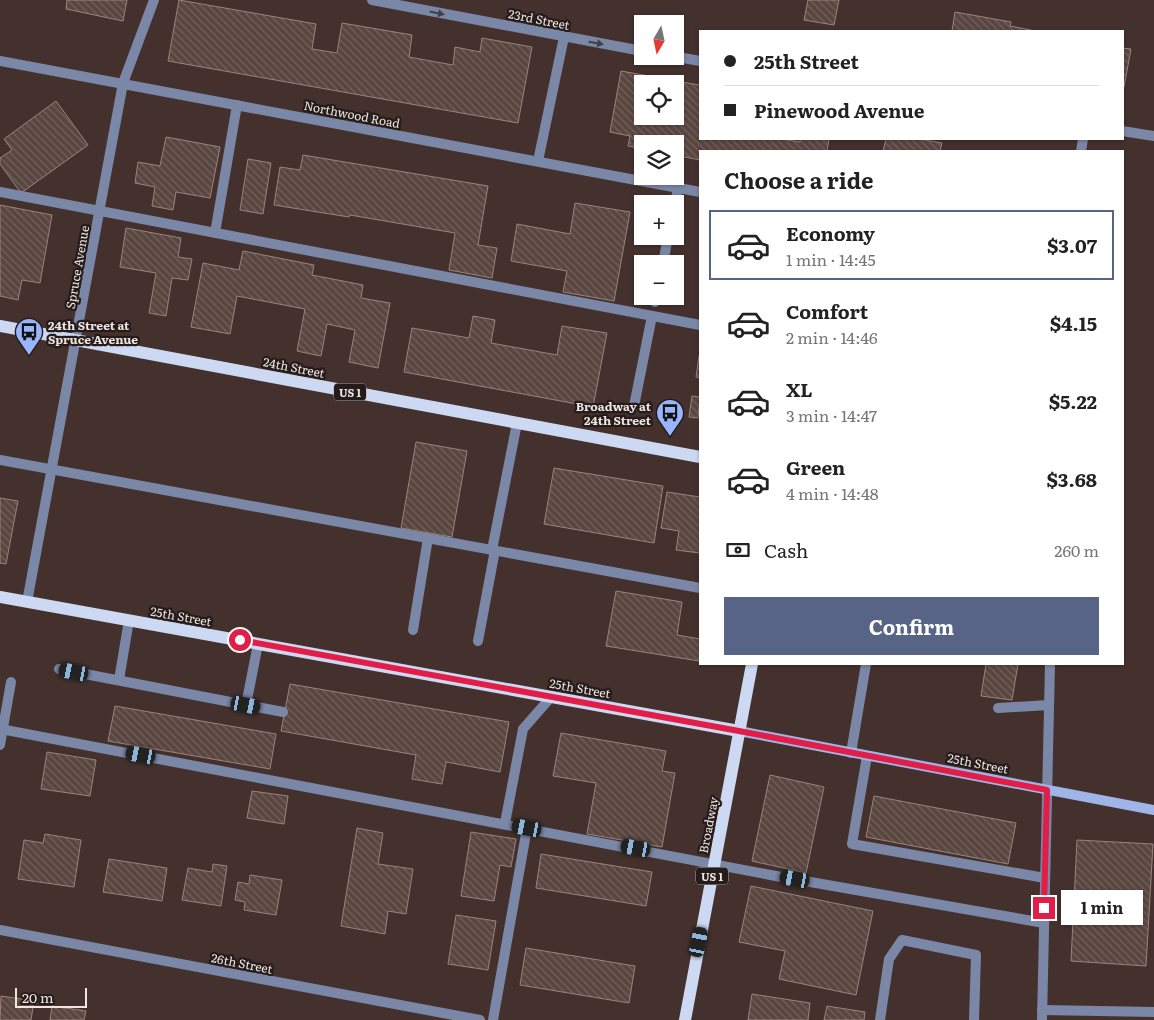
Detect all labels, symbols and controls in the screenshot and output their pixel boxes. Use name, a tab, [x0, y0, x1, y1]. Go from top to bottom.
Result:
street label: 23rd Street	[507, 4, 571, 34]
one-way arrow	[429, 9, 444, 17]
north arrow	[634, 15, 684, 65]
map controls	[634, 15, 684, 305]
one-way arrow	[589, 39, 605, 47]
text: 25th Street	[754, 47, 859, 75]
button: locate	[634, 75, 684, 125]
street label: Northwood Road	[302, 96, 402, 132]
text: Pinewood Avenue	[754, 96, 925, 124]
button: layers	[634, 135, 684, 185]
text: Choose a ride	[724, 163, 873, 196]
button: +	[634, 195, 684, 245]
text: Economy	[786, 219, 875, 247]
icon: car	[726, 223, 771, 268]
street label: Spruce Avenue	[61, 224, 93, 310]
text: $3.07	[1047, 231, 1097, 259]
text: 1 min · 14:45	[786, 247, 876, 271]
button: −	[634, 255, 684, 305]
text: Comfort	[786, 297, 868, 325]
icon: car	[726, 301, 771, 346]
text: $4.15	[1050, 309, 1097, 337]
place label: 24th Street at Spruce Avenue	[48, 316, 138, 348]
bus stop icon: 24th Street at Spruce Avenue	[14, 317, 44, 356]
text: 2 min · 14:46	[786, 325, 878, 349]
street label: 24th Street	[262, 352, 326, 382]
text: XL	[786, 375, 813, 403]
icon: car	[726, 379, 771, 424]
road number: US 1	[334, 384, 366, 401]
text: $5.22	[1049, 387, 1097, 415]
place label: Broadway at 24th Street	[576, 397, 652, 429]
bus stop icon: Broadway at 24th Street	[655, 398, 685, 437]
text: 3 min · 14:47	[786, 403, 877, 427]
text: Green	[786, 453, 845, 481]
icon: car	[726, 457, 771, 502]
text: $3.68	[1047, 465, 1097, 493]
text: 4 min · 14:48	[786, 481, 879, 505]
icon: cash	[724, 536, 752, 564]
text: Cash	[764, 536, 808, 564]
text: 260 m	[1054, 538, 1099, 562]
button: Confirm	[724, 597, 1099, 655]
street label: 25th Street	[149, 602, 213, 630]
route start	[229, 629, 251, 651]
car	[57, 662, 90, 682]
street label: 25th Street	[548, 674, 612, 702]
car	[229, 695, 262, 715]
car	[124, 745, 157, 765]
street label: 25th Street	[946, 748, 1010, 778]
street label: Broadway	[694, 795, 722, 855]
car	[510, 818, 543, 838]
car	[619, 838, 652, 858]
road number: US 1	[696, 868, 728, 884]
car	[778, 869, 811, 889]
callout: 1 min	[1062, 890, 1144, 926]
text: 1 min	[1081, 895, 1123, 919]
route end	[1033, 897, 1055, 919]
car	[688, 926, 709, 958]
street label: 26th Street	[210, 948, 274, 978]
scale bar	[15, 985, 88, 1008]
text: 20 m	[22, 987, 54, 1007]

